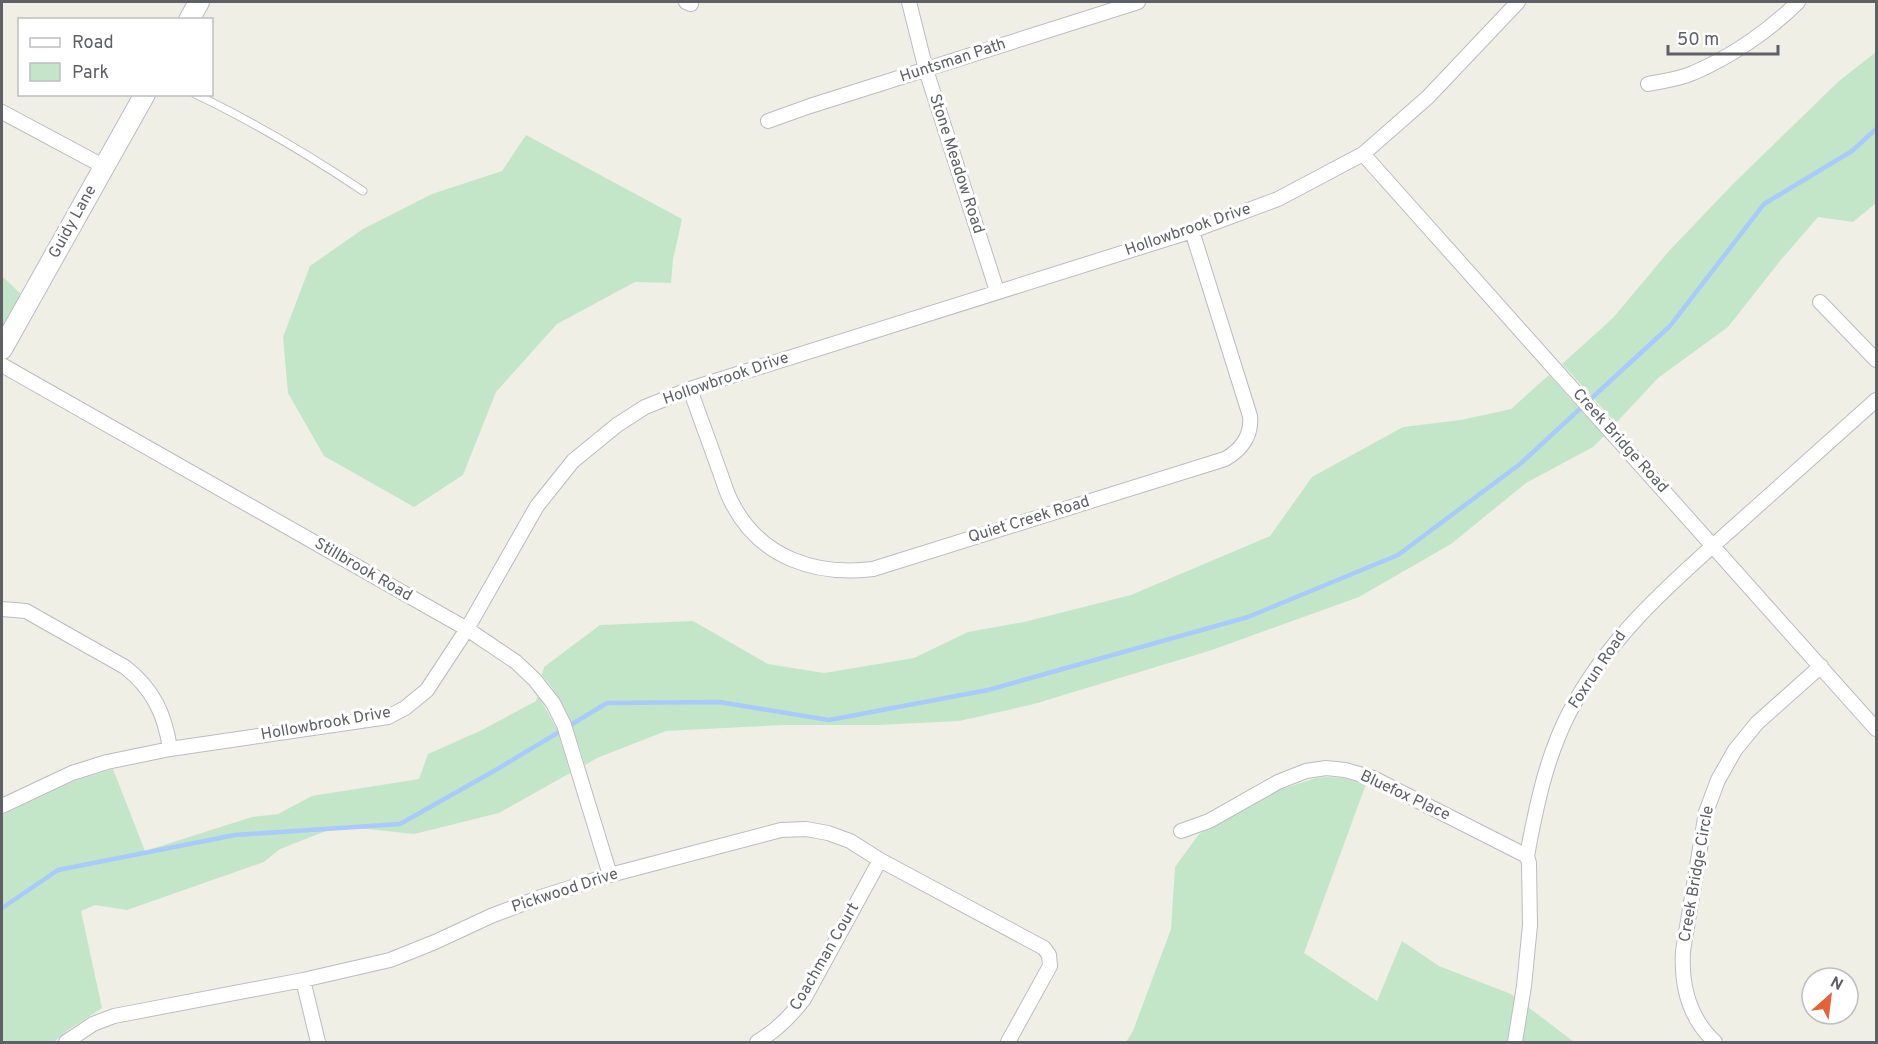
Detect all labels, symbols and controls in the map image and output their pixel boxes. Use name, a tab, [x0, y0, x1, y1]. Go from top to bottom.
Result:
legend	[18, 18, 213, 96]
scale bar	[1668, 18, 1778, 56]
text: 50 m	[1677, 29, 1719, 52]
text: Road	[72, 32, 114, 55]
street label: Huntsman Path	[898, 34, 1008, 88]
text: Park	[72, 62, 109, 85]
street label: Stone Meadow Road	[924, 92, 988, 236]
street label: Guidy Lane	[45, 182, 101, 262]
street label: Hollowbrook Drive	[1122, 199, 1254, 261]
street label: Hollowbrook Drive	[660, 348, 792, 410]
street label: Creek Bridge Road	[1568, 385, 1672, 497]
street label: Quiet Creek Road	[966, 492, 1092, 548]
street label: Stillbrook Road	[310, 534, 416, 606]
street label: Foxrun Road	[1565, 627, 1631, 713]
street label: Hollowbrook Drive	[259, 703, 393, 745]
street label: Bluefox Place	[1357, 766, 1453, 826]
street label: Creek Bridge Circle	[1675, 804, 1719, 944]
street label: Pickwood Drive	[509, 864, 621, 918]
street label: Coachman Court	[786, 899, 864, 1015]
north arrow	[1800, 966, 1860, 1026]
text: N	[1826, 973, 1846, 996]

